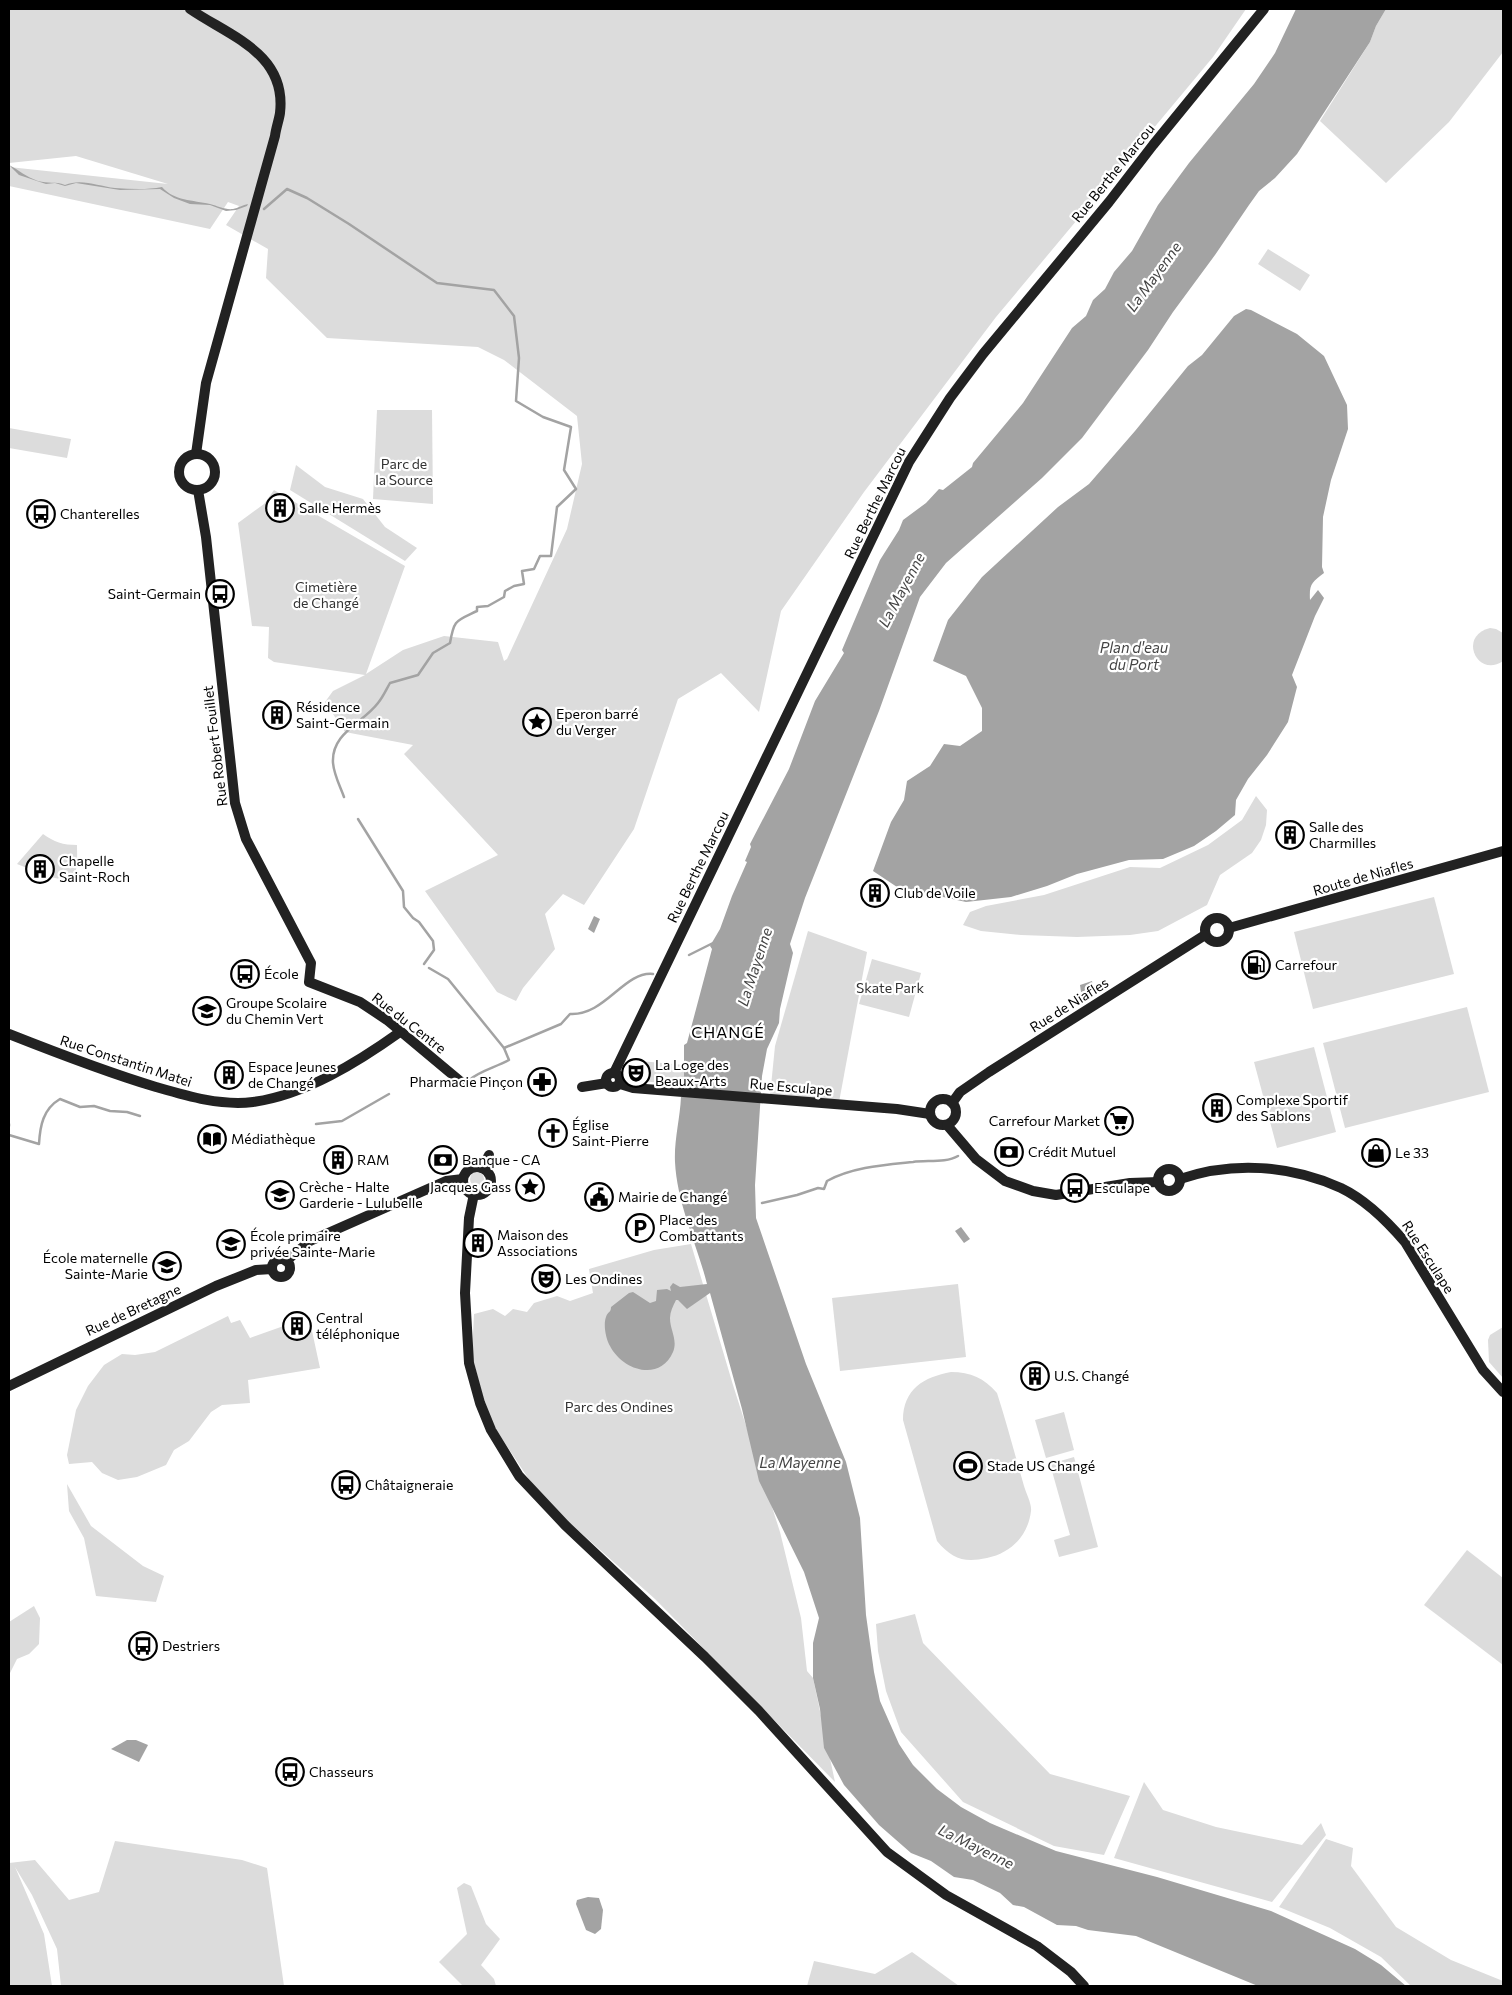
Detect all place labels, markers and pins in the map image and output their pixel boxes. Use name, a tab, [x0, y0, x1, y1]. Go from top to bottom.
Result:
building icon: Salle Hermès	[265, 493, 295, 523]
bus stop icon: Chanterelles	[26, 499, 56, 529]
place label: Salle Hermès	[299, 499, 381, 516]
place label: Chanterelles	[60, 505, 140, 522]
bus stop icon: Saint-Germain	[205, 579, 235, 609]
place label: Saint-Germain	[108, 585, 201, 602]
place label: Résidence Saint-Germain	[296, 698, 389, 731]
building icon: Résidence Saint-Germain	[262, 700, 292, 730]
place label: Eperon barré du Verger	[556, 705, 638, 738]
place icon: Eperon barré du Verger	[522, 707, 552, 737]
place label: Salle des Charmilles	[1309, 818, 1376, 851]
building icon: Salle des Charmilles	[1275, 820, 1305, 850]
place label: Chapelle Saint-Roch	[59, 852, 130, 885]
building icon: Chapelle Saint-Roch	[25, 854, 55, 884]
building icon: Club de Voile	[860, 878, 890, 908]
place label: Club de Voile	[894, 884, 976, 901]
fuel station icon: Carrefour	[1241, 950, 1271, 980]
place label: Carrefour	[1275, 956, 1338, 973]
bus stop icon: École	[230, 959, 260, 989]
place label: École	[264, 965, 299, 982]
place label: Groupe Scolaire du Chemin Vert	[226, 994, 327, 1027]
school or university icon: Groupe Scolaire du Chemin Vert	[192, 996, 222, 1026]
place label: La Loge des Beaux-Arts	[655, 1056, 729, 1089]
place label: Espace Jeunes de Changé	[248, 1058, 336, 1091]
theatre icon: La Loge des Beaux-Arts	[621, 1058, 651, 1088]
building icon: Espace Jeunes de Changé	[214, 1060, 244, 1090]
pharmacy icon: Pharmacie Pinçon	[527, 1067, 557, 1097]
place label: Pharmacie Pinçon	[409, 1073, 523, 1090]
place label: Complexe Sportif des Sablons	[1236, 1091, 1348, 1124]
building icon: Complexe Sportif des Sablons	[1202, 1093, 1232, 1123]
supermarket icon: Carrefour Market	[1104, 1106, 1134, 1136]
place label: Carrefour Market	[989, 1112, 1100, 1129]
place label: Église Saint-Pierre	[572, 1116, 649, 1149]
church icon: Église Saint-Pierre	[538, 1118, 568, 1148]
library icon: Médiathèque	[197, 1124, 227, 1154]
place label: Médiathèque	[231, 1130, 315, 1147]
bank icon: Crédit Mutuel	[994, 1137, 1024, 1167]
shop icon: Le 33	[1361, 1138, 1391, 1168]
place label: Crédit Mutuel	[1028, 1143, 1116, 1160]
place label: Le 33	[1395, 1144, 1429, 1161]
building icon: RAM	[323, 1145, 353, 1175]
bank icon: Banque - CA	[428, 1145, 458, 1175]
place label: RAM	[357, 1151, 389, 1168]
place label: Banque - CA	[462, 1151, 541, 1168]
place icon: Jacques Gass	[515, 1172, 545, 1202]
bus stop icon: Esculape	[1060, 1173, 1090, 1203]
place label: Crèche - Halte Garderie - Lulubelle	[299, 1178, 423, 1211]
place label: Jacques Gass	[430, 1178, 511, 1195]
place label: Esculape	[1094, 1179, 1150, 1196]
school or university icon: Crèche - Halte Garderie - Lulubelle	[265, 1180, 295, 1210]
public building icon: Mairie de Changé	[584, 1182, 614, 1212]
place label: Mairie de Changé	[618, 1188, 727, 1205]
place label: Place des Combattants	[659, 1211, 744, 1244]
parking icon: Place des Combattants	[625, 1213, 655, 1243]
place label: Maison des Associations	[497, 1226, 578, 1259]
place label: École primaire privée Sainte-Marie	[250, 1227, 375, 1260]
building icon: Maison des Associations	[463, 1228, 493, 1258]
school or university icon: École primaire privée Sainte-Marie	[216, 1229, 246, 1259]
place label: École maternelle Sainte-Marie	[43, 1249, 148, 1282]
school or university icon: École maternelle Sainte-Marie	[152, 1251, 182, 1281]
theatre icon: Les Ondines	[531, 1264, 561, 1294]
place label: Les Ondines	[565, 1270, 642, 1287]
place label: Central téléphonique	[316, 1309, 400, 1342]
building icon: Central téléphonique	[282, 1311, 312, 1341]
building icon: U.S. Changé	[1020, 1361, 1050, 1391]
place label: U.S. Changé	[1054, 1367, 1129, 1384]
sports icon: Stade US Changé	[953, 1451, 983, 1481]
place label: Stade US Changé	[987, 1457, 1095, 1474]
bus stop icon: Châtaigneraie	[331, 1470, 361, 1500]
place label: Châtaigneraie	[365, 1476, 453, 1493]
bus stop icon: Destriers	[128, 1631, 158, 1661]
place label: Destriers	[162, 1637, 220, 1654]
bus stop icon: Chasseurs	[275, 1757, 305, 1787]
place label: Chasseurs	[309, 1763, 374, 1780]

